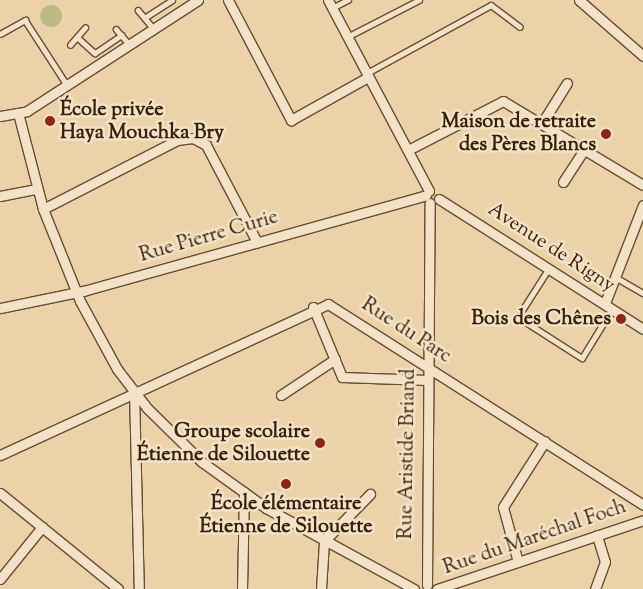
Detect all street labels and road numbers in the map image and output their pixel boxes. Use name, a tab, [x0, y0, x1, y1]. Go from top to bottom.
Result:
street label: Avenue de Rigny	[483, 198, 619, 298]
street label: Rue Pierre Curie	[137, 206, 281, 268]
street label: Rue du Parc	[357, 293, 455, 369]
street label: Rue Aristide Briand	[395, 368, 421, 540]
street label: Rue du Maréchal Foch	[440, 495, 630, 581]

